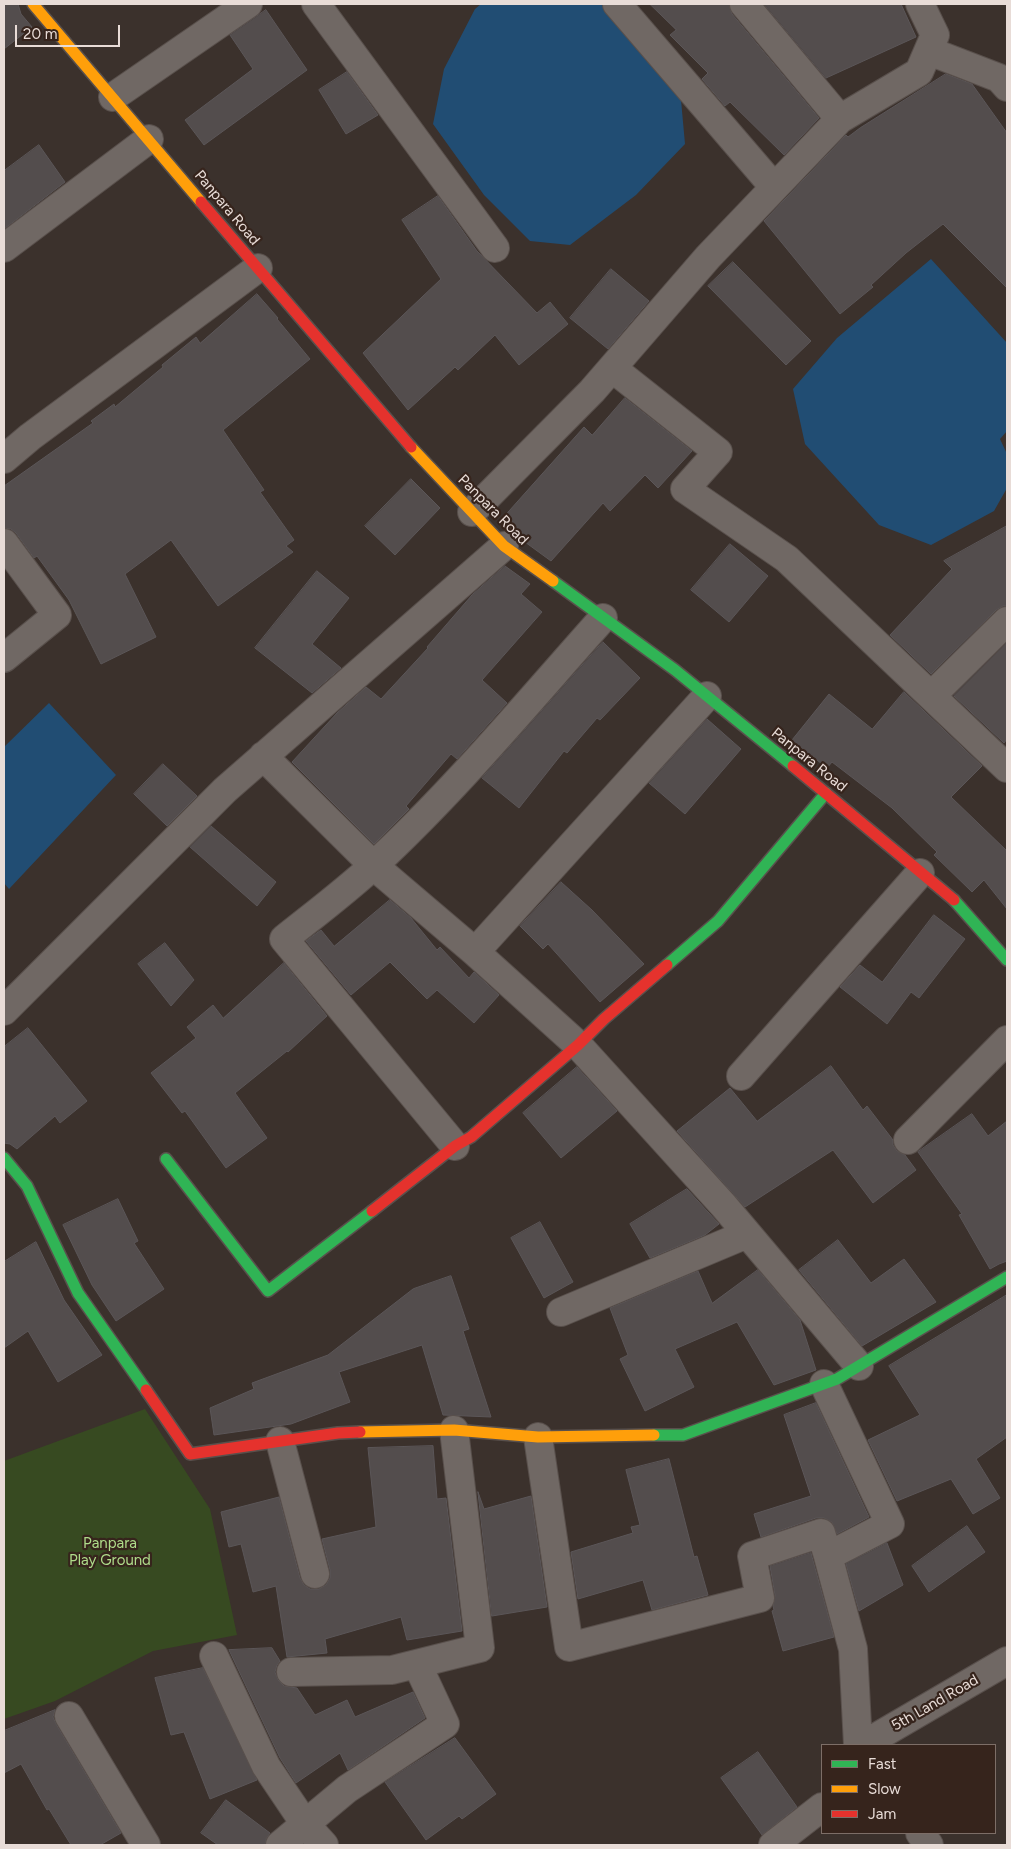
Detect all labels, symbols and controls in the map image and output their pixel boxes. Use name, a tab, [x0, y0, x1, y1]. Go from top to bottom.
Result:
scale bar	[18, 15, 122, 47]
text: 20 m	[23, 25, 57, 43]
street label: Panpara Road	[191, 167, 263, 249]
street label: Panpara Road	[454, 471, 532, 549]
street label: Panpara Road	[768, 724, 850, 796]
park label: Panpara Play Ground	[69, 1535, 151, 1570]
street label: 5th Land Road	[888, 1671, 982, 1735]
legend	[821, 1744, 996, 1834]
text: Fast	[868, 1755, 896, 1773]
text: Slow	[868, 1780, 901, 1798]
text: Jam	[868, 1805, 896, 1823]

